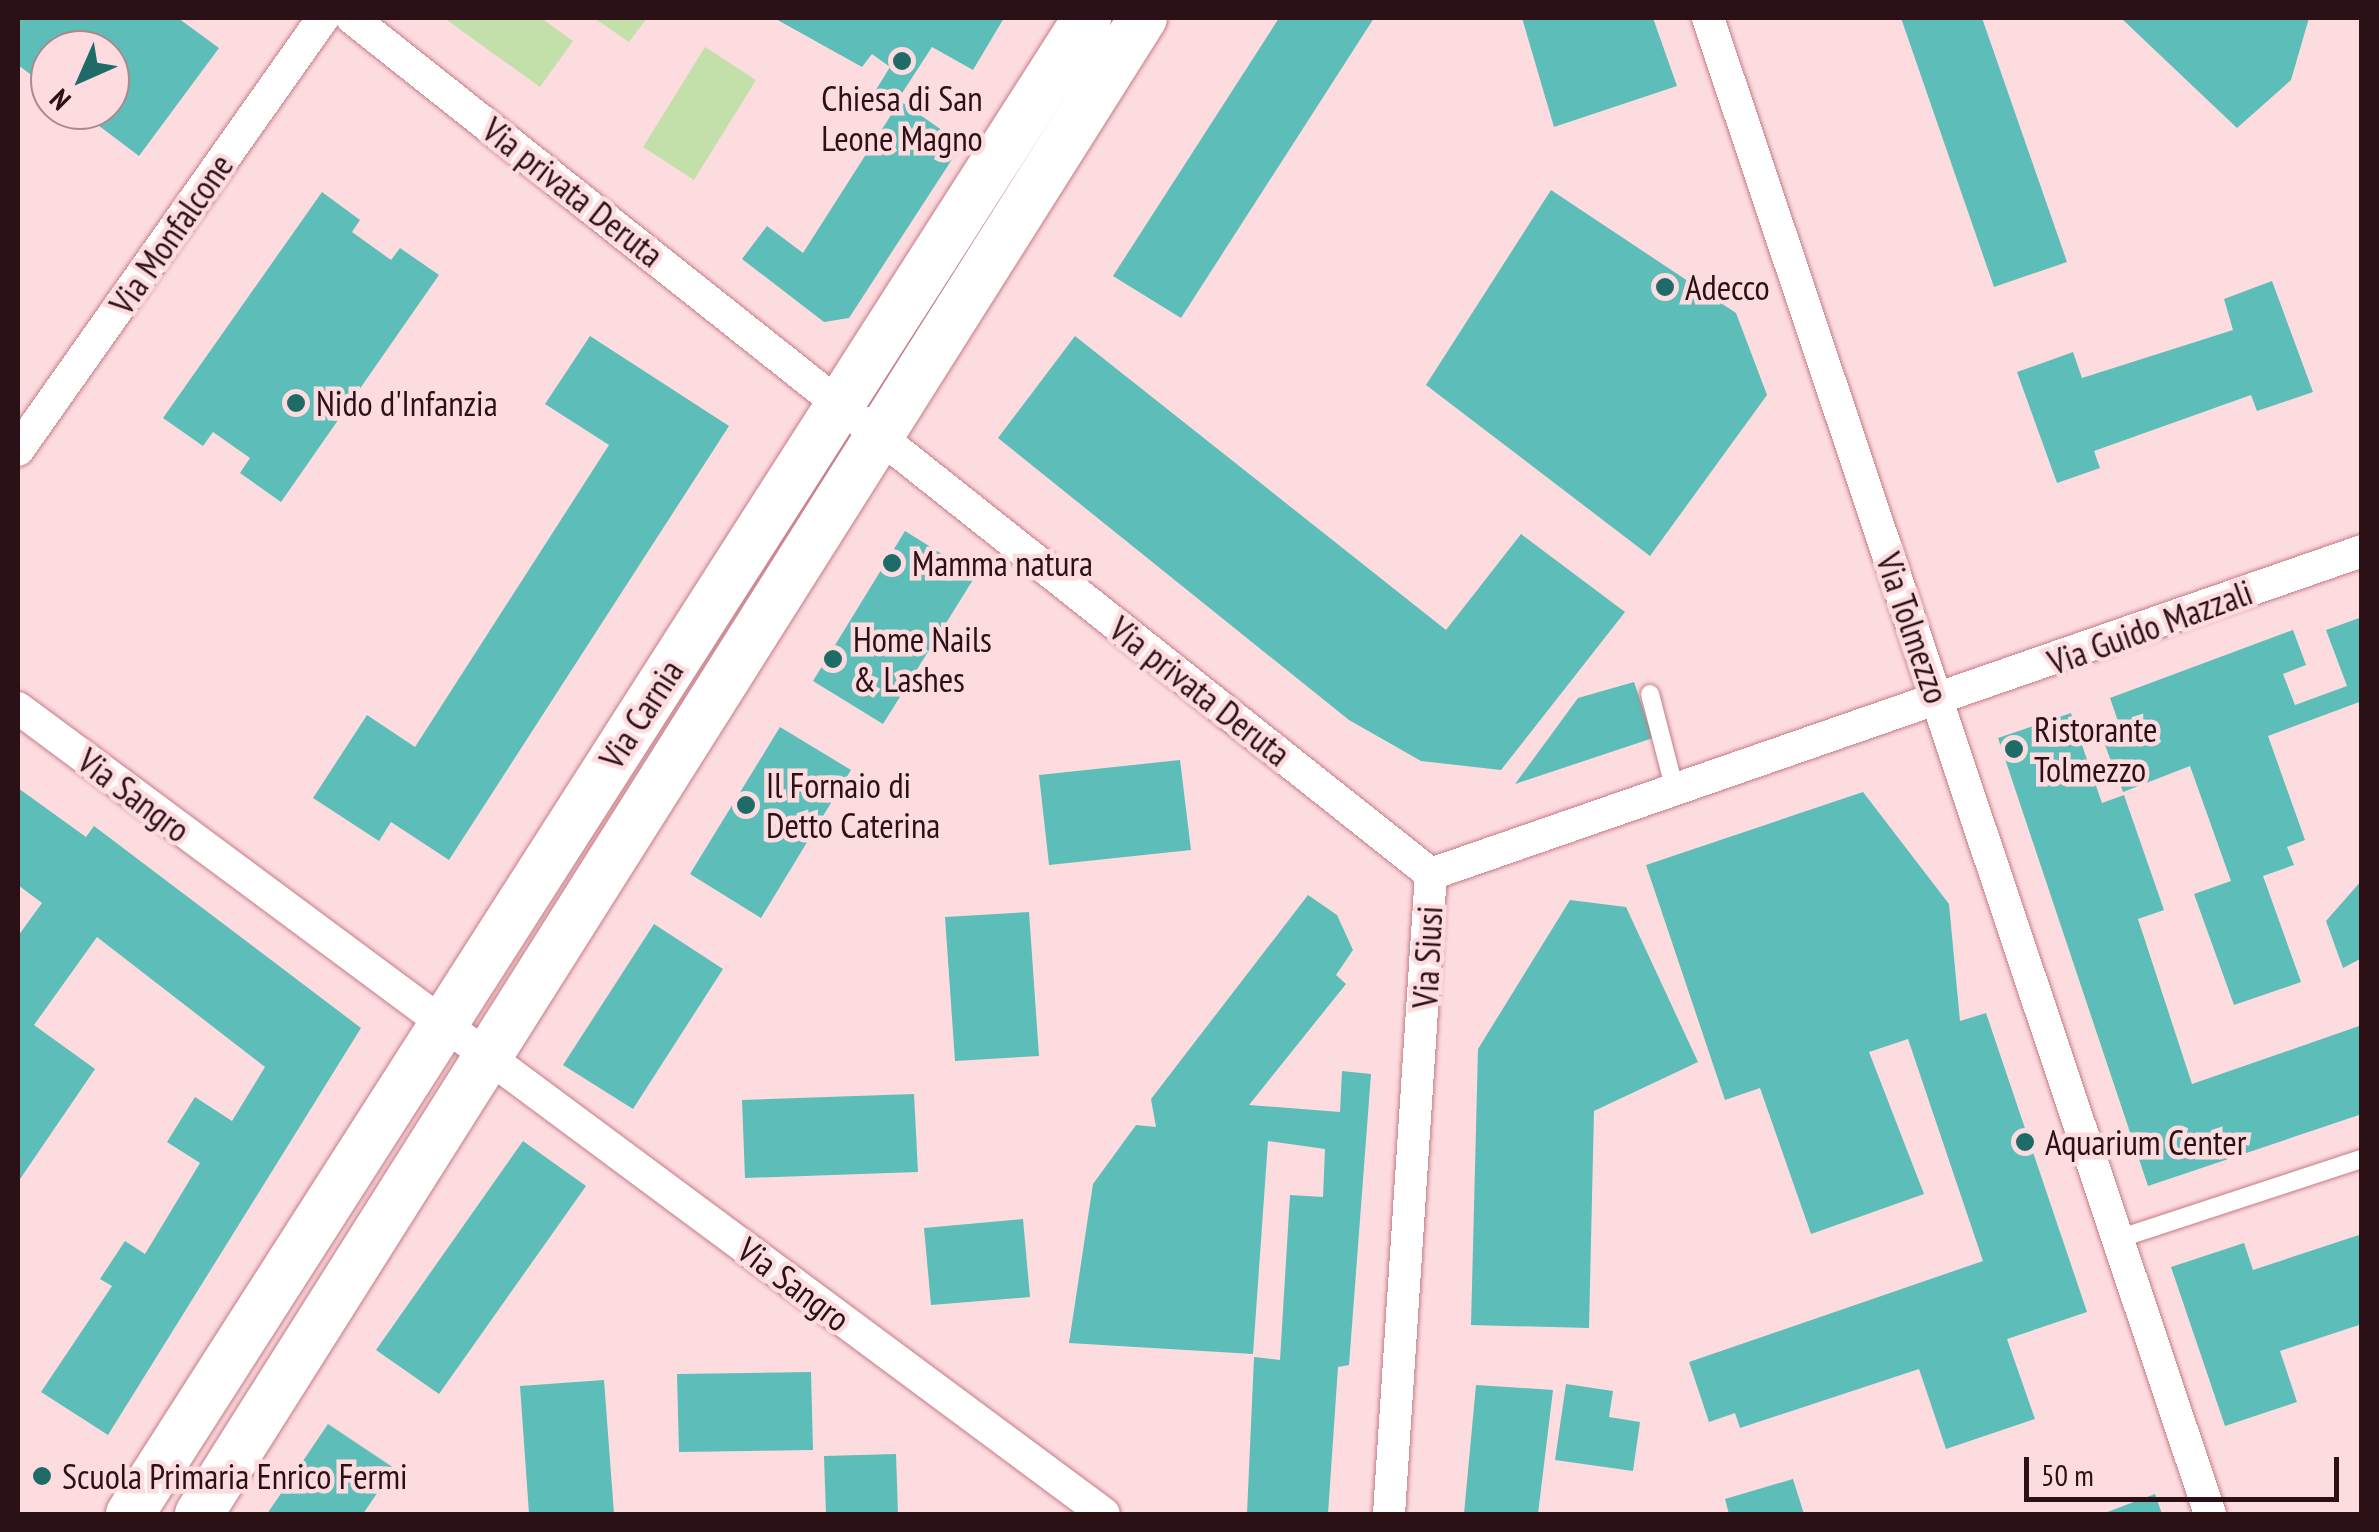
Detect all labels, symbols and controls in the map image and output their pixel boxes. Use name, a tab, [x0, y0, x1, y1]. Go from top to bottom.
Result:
north arrow	[30, 30, 130, 130]
marker: Chiesa di San Leone Magno	[891, 50, 913, 72]
place label: Chiesa di San Leone Magno	[821, 77, 983, 159]
text: N	[41, 82, 78, 119]
street label: Via privata Deruta	[474, 109, 672, 275]
street label: Via Monfalcone	[100, 146, 242, 322]
place label: Adecco	[1685, 266, 1770, 308]
marker: Adecco	[1654, 276, 1676, 298]
place label: Nido d'Infanzia	[316, 382, 498, 424]
marker: Nido d'Infanzia	[285, 392, 307, 414]
place label: Mamma natura	[912, 542, 1093, 584]
street label: Via Tolmezzo	[1868, 547, 1958, 709]
marker: Mamma natura	[881, 552, 903, 574]
street label: Via Guido Mazzali	[2042, 571, 2258, 683]
street label: Via privata Deruta	[1101, 608, 1299, 774]
place label: Home Nails & Lashes	[853, 618, 992, 700]
marker: Home Nails & Lashes	[822, 648, 844, 670]
street label: Via Carnia	[590, 652, 692, 776]
place label: Ristorante Tolmezzo	[2034, 708, 2157, 790]
marker: Ristorante Tolmezzo	[2003, 738, 2025, 760]
street label: Via Sangro	[70, 739, 198, 851]
place label: Il Fornaio di Detto Caterina	[766, 764, 940, 846]
marker: Il Fornaio di Detto Caterina	[735, 794, 757, 816]
street label: Via Siusi	[1403, 905, 1451, 1009]
place label: Aquarium Center	[2045, 1121, 2246, 1163]
marker: Aquarium Center	[2014, 1131, 2036, 1153]
street label: Via Sangro	[730, 1228, 858, 1340]
scale bar	[2029, 1437, 2344, 1499]
place label: Scuola Primaria Enrico Fermi	[62, 1455, 408, 1497]
text: 50 m	[2041, 1455, 2094, 1494]
marker: Scuola Primaria Enrico Fermi	[31, 1465, 53, 1487]

